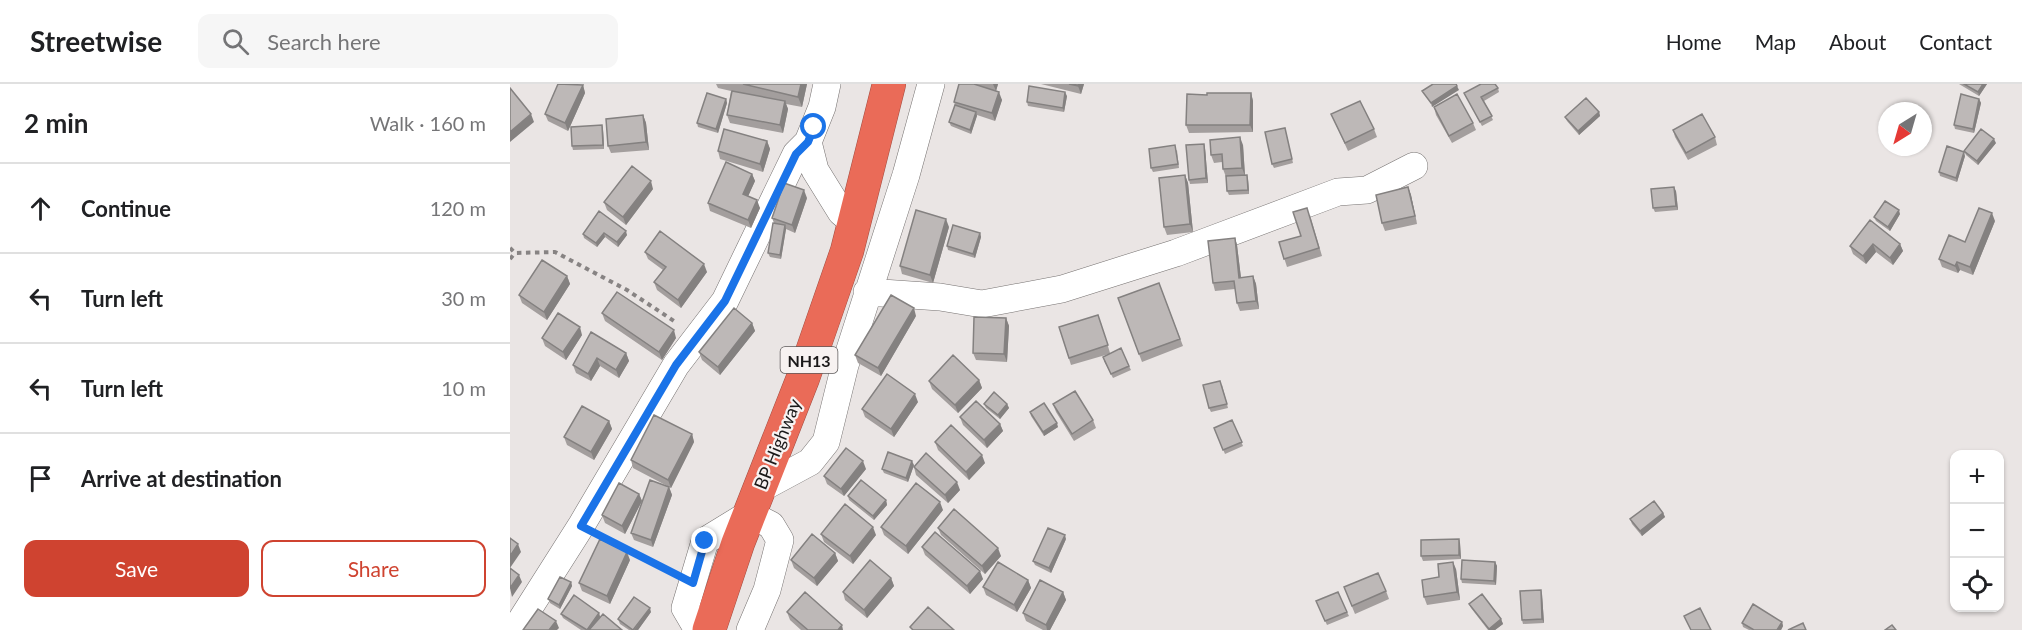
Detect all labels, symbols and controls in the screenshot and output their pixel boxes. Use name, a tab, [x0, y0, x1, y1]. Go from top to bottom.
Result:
search box	[198, 14, 618, 68]
text: Streetwise	[30, 24, 162, 58]
icon: search	[219, 25, 252, 58]
text: Search here	[267, 28, 381, 55]
text: Home	[1666, 29, 1722, 54]
text: Map	[1755, 29, 1796, 54]
text: About	[1829, 29, 1886, 54]
text: Contact	[1919, 29, 1992, 54]
north arrow	[1878, 102, 1932, 156]
text: 2 min	[24, 107, 88, 139]
text: Walk · 160 m	[370, 111, 486, 135]
route start	[800, 113, 826, 139]
icon: ahead	[24, 192, 57, 225]
text: Continue	[81, 195, 171, 222]
text: 120 m	[430, 196, 486, 220]
icon: left	[24, 282, 57, 315]
text: Turn left	[81, 285, 163, 312]
text: 30 m	[441, 286, 486, 310]
road number: NH13	[780, 347, 838, 373]
icon: left	[24, 372, 57, 405]
text: Turn left	[81, 375, 163, 402]
text: 10 m	[441, 376, 486, 400]
street label: BP Highway	[749, 395, 805, 493]
map controls	[1950, 450, 2004, 612]
button: +	[1950, 450, 2004, 504]
icon: arrive	[24, 462, 57, 495]
text: Arrive at destination	[81, 465, 282, 492]
button: −	[1950, 504, 2004, 558]
route end	[691, 527, 717, 553]
button: Save	[24, 540, 249, 597]
button: Share	[261, 540, 486, 597]
button: locate	[1950, 558, 2004, 612]

